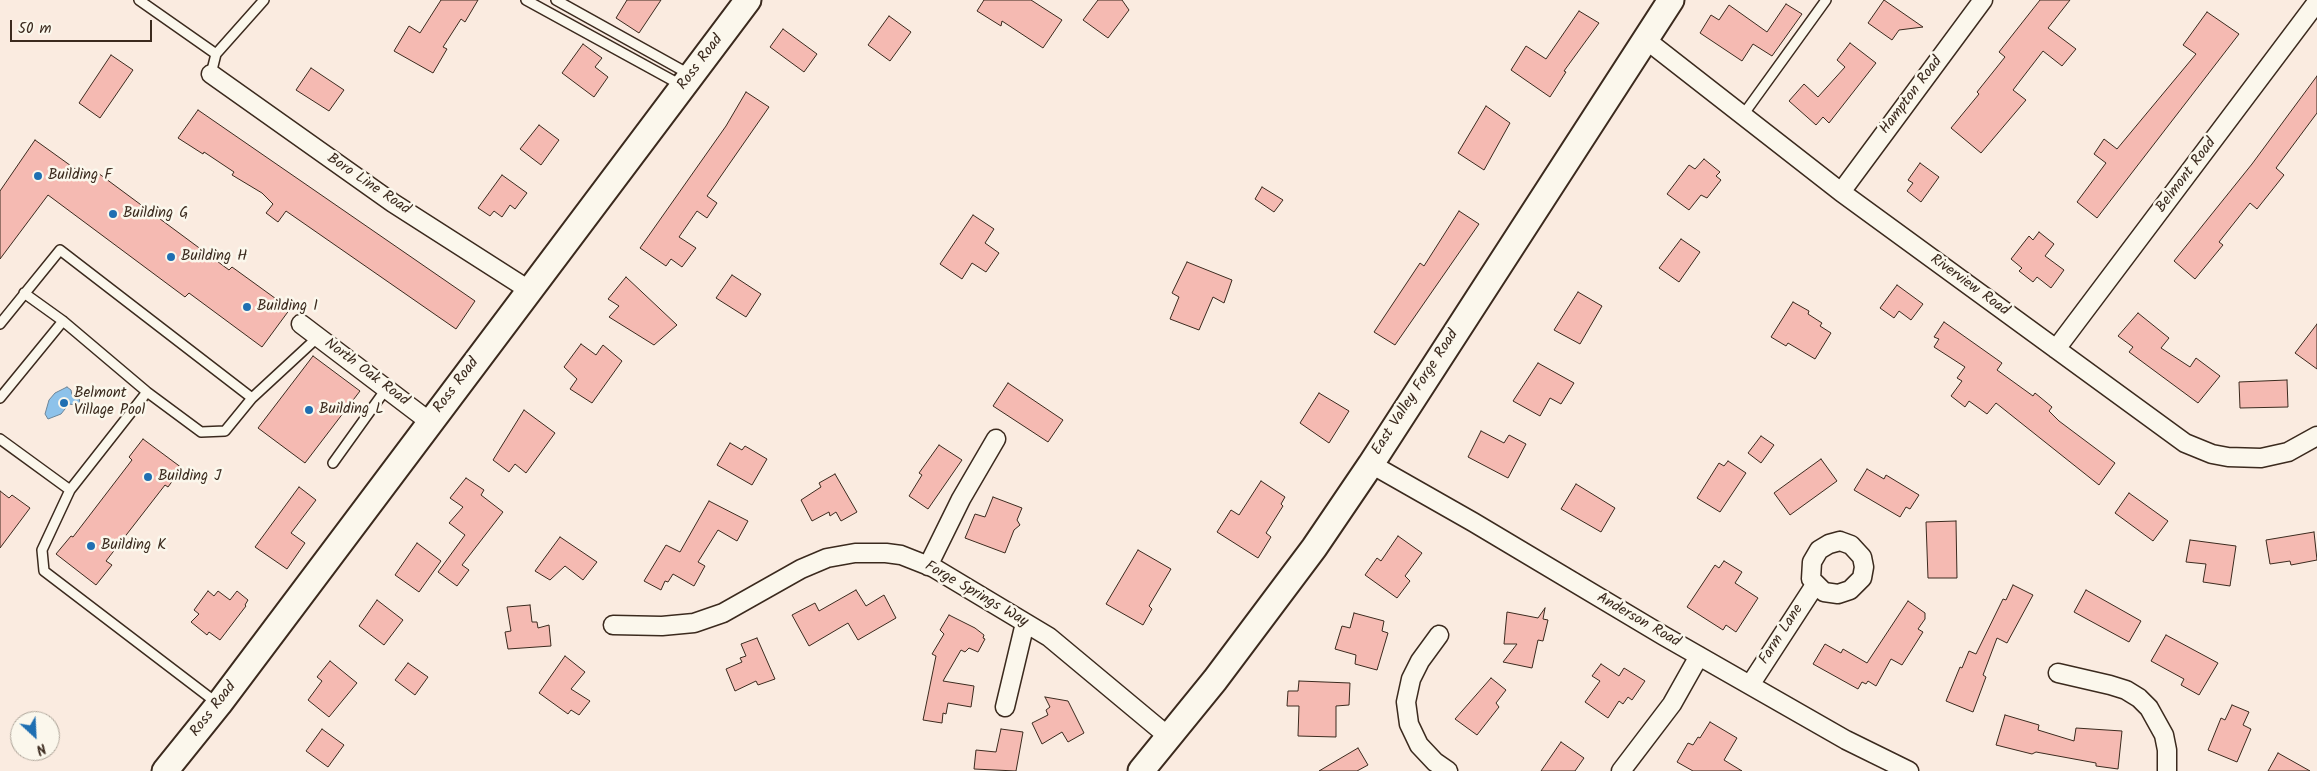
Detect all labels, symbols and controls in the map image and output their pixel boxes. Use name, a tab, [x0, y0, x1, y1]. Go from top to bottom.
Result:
scale bar	[12, 10, 155, 42]
text: 50 m	[18, 17, 52, 41]
street label: Ross Road	[674, 32, 728, 94]
street label: Hampton Road	[1877, 53, 1947, 139]
street label: Belmont Road	[2153, 135, 2221, 217]
street label: Boro Line Road	[323, 150, 413, 220]
place label: Building F	[48, 167, 112, 185]
marker: Building F	[32, 170, 44, 182]
place label: Building G	[123, 205, 188, 223]
marker: Building G	[107, 208, 119, 220]
place label: Building H	[181, 248, 247, 266]
marker: Building H	[165, 251, 177, 263]
street label: Riverview Road	[1926, 251, 2012, 321]
place label: Building I	[257, 298, 318, 316]
marker: Building I	[241, 301, 253, 313]
street label: East Valley Forge Road	[1369, 327, 1463, 459]
street label: North Oak Road	[320, 335, 412, 411]
street label: Ross Road	[430, 355, 484, 417]
place label: Belmont Village Pool	[74, 385, 145, 420]
marker: Belmont Village Pool	[58, 397, 70, 409]
place label: Building L	[319, 401, 383, 419]
marker: Building L	[303, 404, 315, 416]
place label: Building J	[158, 468, 221, 486]
marker: Building J	[142, 471, 154, 483]
place label: Building K	[101, 537, 166, 555]
marker: Building K	[85, 540, 97, 552]
street label: Forge Springs Way	[921, 558, 1031, 632]
street label: Anderson Road	[1593, 590, 1683, 652]
street label: Farm Lane	[1756, 602, 1808, 668]
street label: Ross Road	[187, 679, 241, 741]
north arrow	[10, 711, 60, 761]
text: N	[32, 737, 50, 761]

